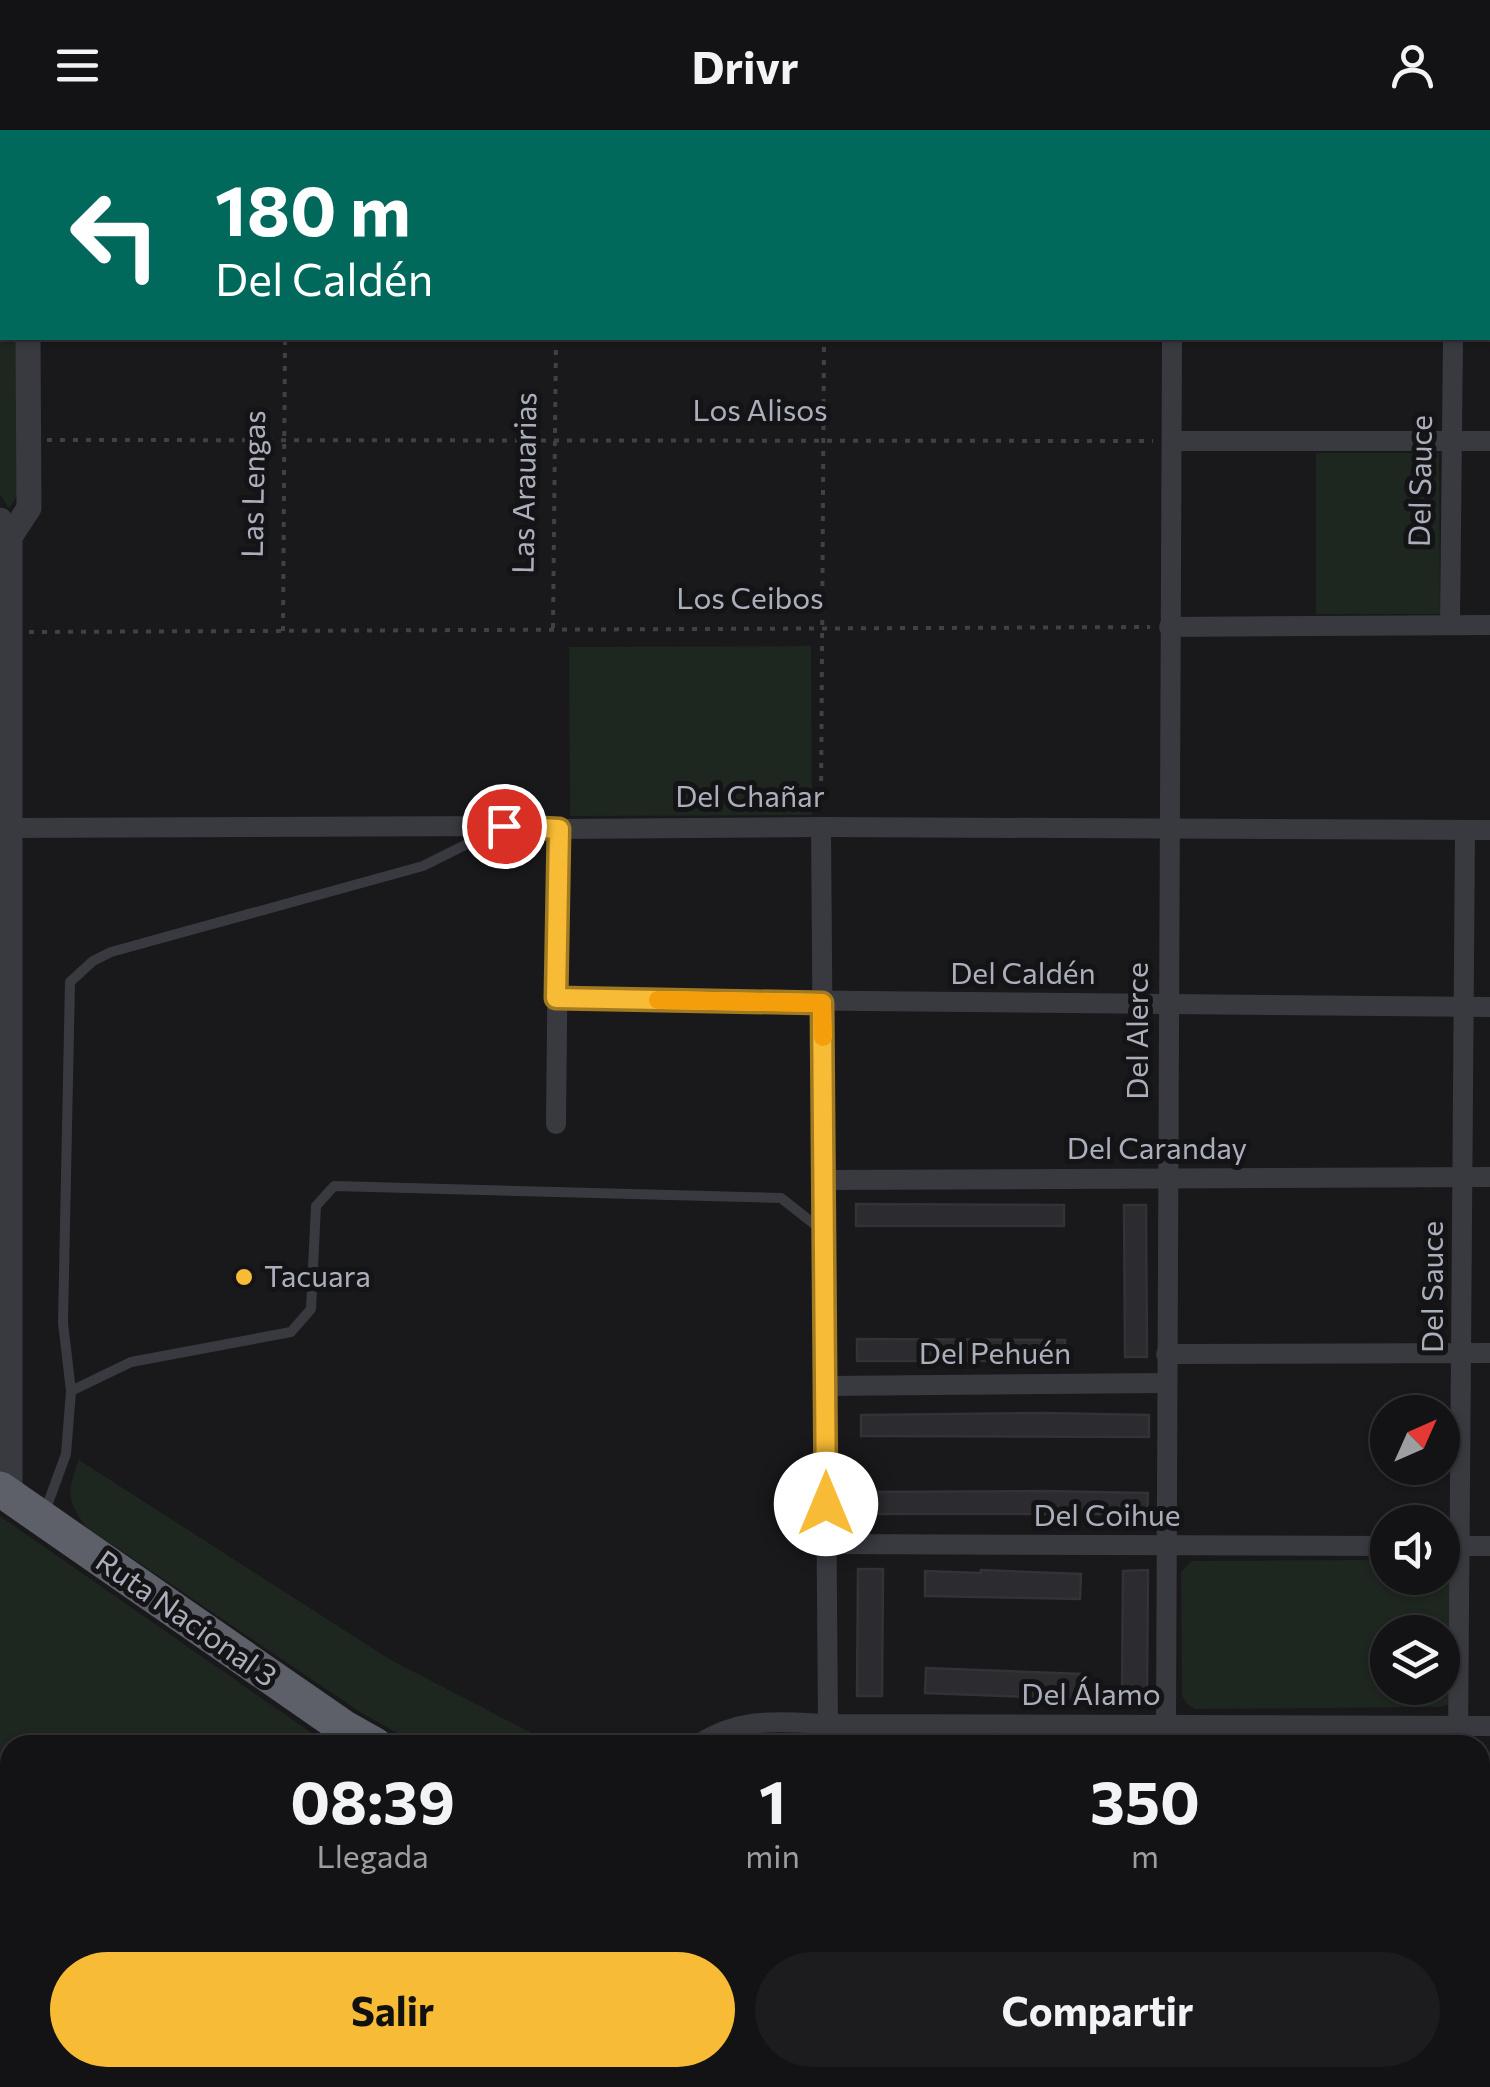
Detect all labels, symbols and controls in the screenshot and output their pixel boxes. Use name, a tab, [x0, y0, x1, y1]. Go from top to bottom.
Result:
icon: menu	[50, 38, 105, 93]
text: Drivr	[691, 38, 799, 93]
icon: person	[1385, 38, 1440, 93]
text: 180 m	[215, 165, 411, 250]
icon: left	[50, 170, 180, 300]
text: Del Caldén	[215, 250, 433, 305]
street label: Los Alisos	[692, 390, 828, 427]
street label: Las Arauarias	[502, 392, 543, 574]
street label: Las Lengas	[232, 410, 271, 558]
street label: Del Sauce	[1399, 415, 1438, 547]
street label: Los Ceibos	[676, 578, 824, 615]
street label: Del Chañar	[675, 776, 825, 813]
pin	[462, 784, 547, 869]
icon: arrive	[477, 799, 532, 854]
street label: Del Caldén	[950, 953, 1096, 990]
street label: Del Alerce	[1117, 962, 1154, 1100]
street label: Del Caranday	[1067, 1128, 1247, 1165]
street label: Del Sauce	[1412, 1221, 1449, 1353]
place label: Tacuara	[264, 1256, 371, 1293]
marker: Tacuara	[233, 1266, 255, 1288]
street label: Del Pehuén	[919, 1333, 1071, 1370]
north arrow	[1370, 1395, 1460, 1485]
map controls	[1370, 1395, 1460, 1705]
position arrow	[774, 1452, 878, 1556]
street label: Del Coihue	[1033, 1495, 1181, 1532]
button: sound	[1370, 1505, 1460, 1595]
street label: Ruta Nacional 3	[90, 1541, 285, 1693]
button: layers	[1370, 1615, 1460, 1705]
street label: Del Álamo	[1021, 1674, 1161, 1711]
text: 08:39	[290, 1763, 455, 1836]
text: 1	[759, 1763, 786, 1836]
text: 350	[1090, 1763, 1200, 1836]
text: Llegada	[316, 1835, 429, 1875]
text: min	[745, 1835, 800, 1875]
text: m	[1131, 1835, 1159, 1875]
button: Salir	[50, 1952, 735, 2067]
button: Compartir	[755, 1952, 1440, 2067]

